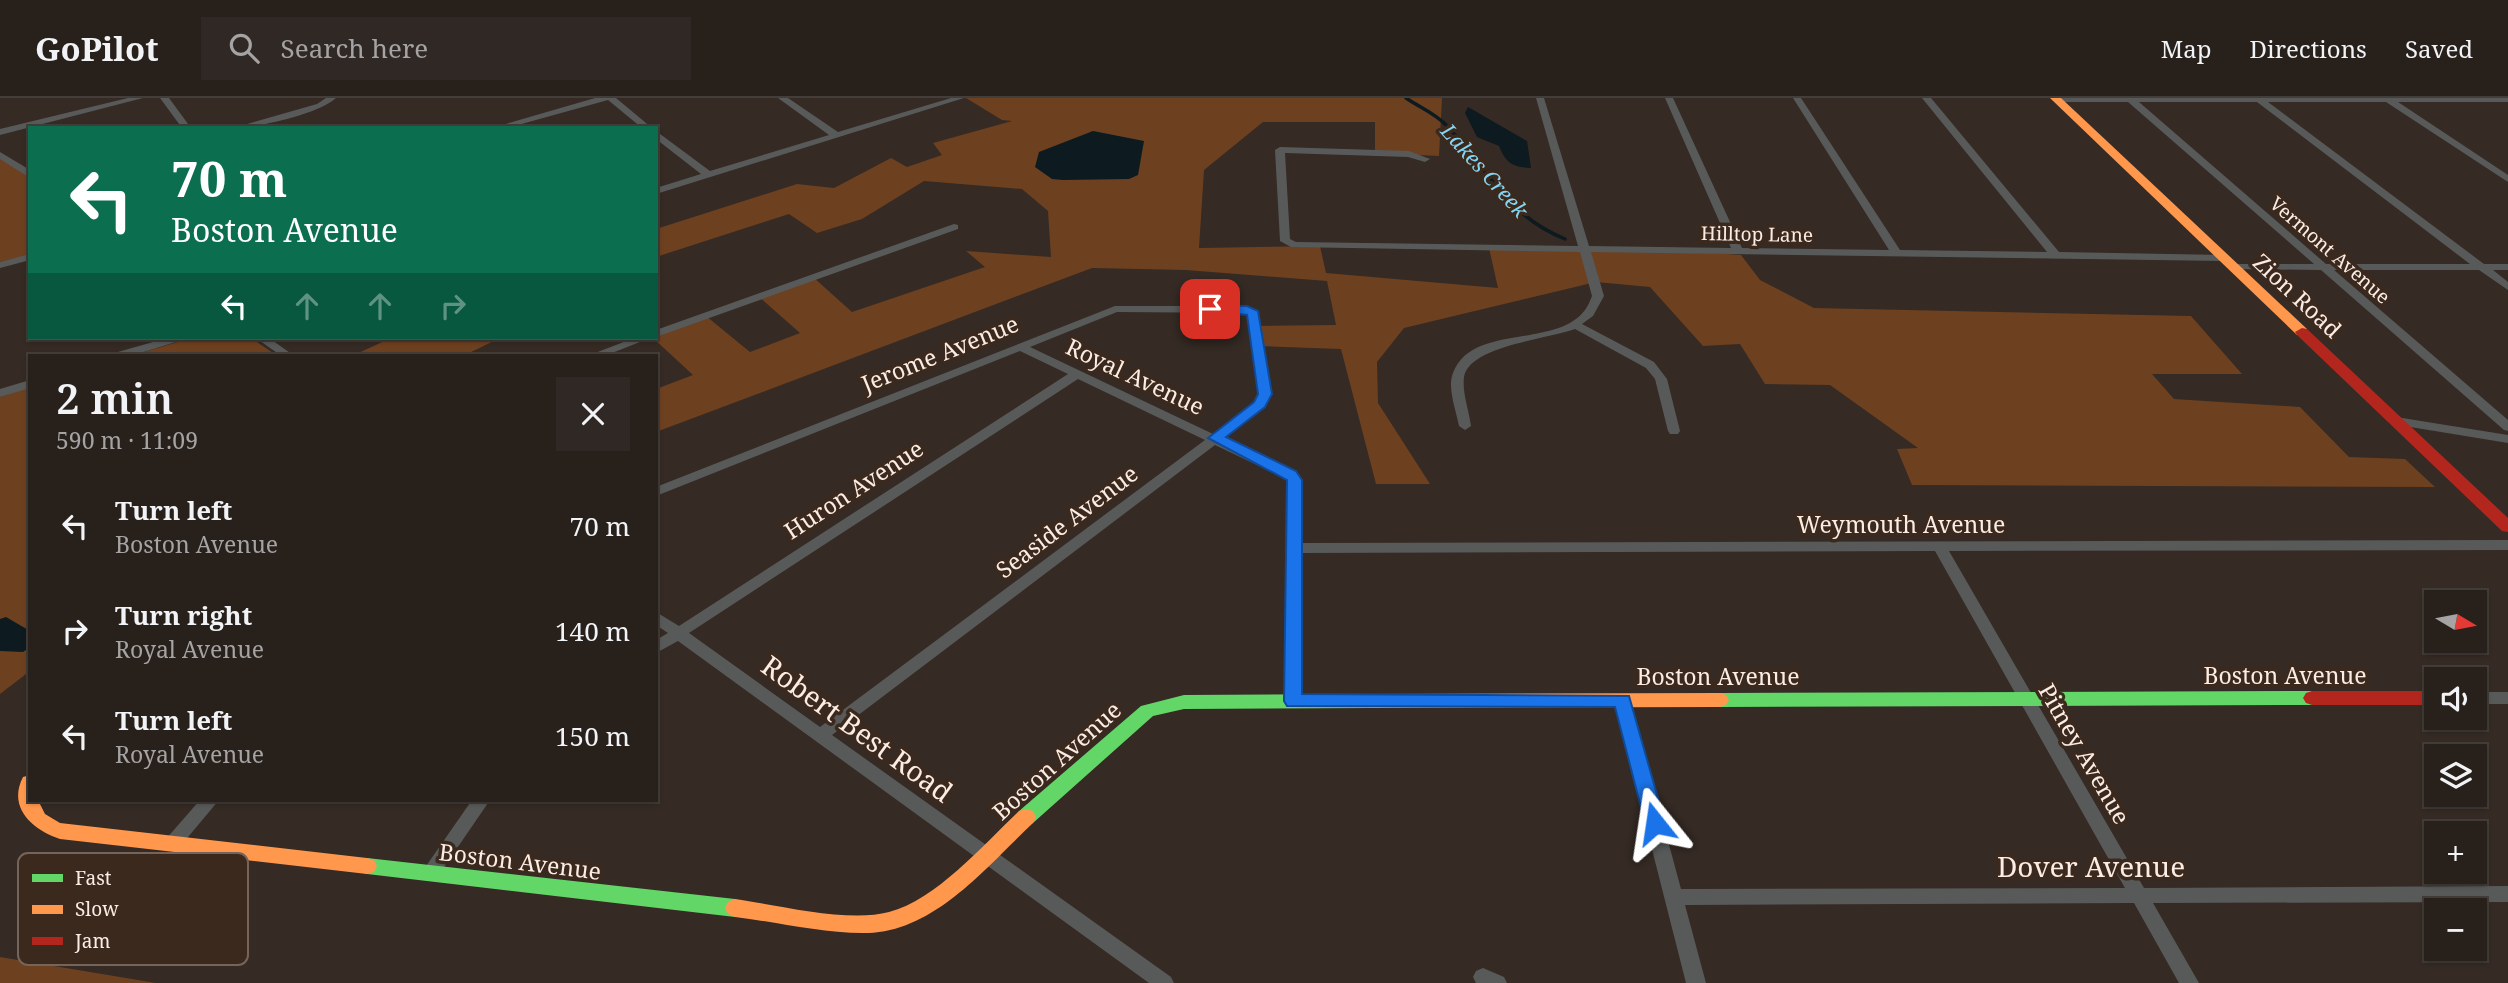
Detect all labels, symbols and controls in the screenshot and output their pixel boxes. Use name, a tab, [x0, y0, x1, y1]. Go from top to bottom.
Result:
search box	[201, 17, 691, 80]
text: GoPilot	[35, 26, 159, 71]
icon: search	[225, 29, 263, 67]
text: Search here	[281, 30, 428, 66]
text: Map	[2161, 32, 2212, 65]
text: Directions	[2250, 32, 2367, 65]
text: Saved	[2405, 32, 2473, 65]
water label: Lakes Creek	[1434, 117, 1535, 224]
text: 70 m	[171, 145, 287, 211]
icon: left	[56, 154, 147, 245]
street label: Vermont Avenue	[2264, 190, 2396, 310]
text: Boston Avenue	[171, 208, 398, 251]
street label: Hilltop Lane	[1701, 220, 1813, 248]
street label: Zion Road	[2246, 246, 2349, 345]
pin	[1180, 279, 1240, 339]
icon: left	[215, 287, 253, 325]
icon: ahead	[288, 287, 326, 325]
icon: ahead	[361, 287, 399, 325]
icon: right	[434, 287, 472, 325]
icon: arrive	[1191, 290, 1229, 328]
street label: Jerome Avenue	[855, 307, 1023, 400]
street label: Royal Avenue	[1061, 330, 1210, 422]
text: 2 min	[56, 369, 173, 426]
button: close	[556, 377, 630, 451]
text: 590 m · 11:09	[56, 424, 198, 456]
street label: Huron Avenue	[778, 432, 929, 546]
street label: Seaside Avenue	[989, 457, 1144, 585]
text: Turn left	[115, 492, 232, 528]
icon: left	[56, 507, 94, 545]
text: 70 m	[570, 508, 630, 544]
street label: Weymouth Avenue	[1797, 508, 2005, 540]
text: Boston Avenue	[115, 528, 278, 560]
north arrow	[2424, 590, 2487, 653]
map controls	[2424, 590, 2487, 961]
text: Turn right	[115, 597, 252, 633]
icon: right	[56, 612, 94, 650]
text: 140 m	[555, 613, 630, 649]
text: Royal Avenue	[115, 633, 264, 665]
street label: Robert Best Road	[754, 646, 961, 810]
street label: Boston Avenue	[2203, 659, 2367, 691]
street label: Boston Avenue	[1636, 660, 1800, 692]
button: sound	[2424, 667, 2487, 730]
street label: Pitney Avenue	[2032, 677, 2138, 830]
street label: Boston Avenue	[985, 694, 1128, 827]
text: Turn left	[115, 702, 232, 738]
icon: left	[56, 717, 94, 755]
text: 150 m	[555, 718, 630, 754]
text: Royal Avenue	[115, 738, 264, 770]
button: layers	[2424, 744, 2487, 807]
position arrow	[1618, 786, 1692, 860]
button: +	[2424, 821, 2487, 884]
street label: Boston Avenue	[437, 835, 603, 887]
street label: Dover Avenue	[1997, 847, 2185, 885]
legend	[18, 853, 248, 965]
text: Fast	[75, 865, 112, 891]
text: Slow	[75, 896, 119, 922]
button: −	[2424, 898, 2487, 961]
text: Jam	[74, 928, 110, 954]

